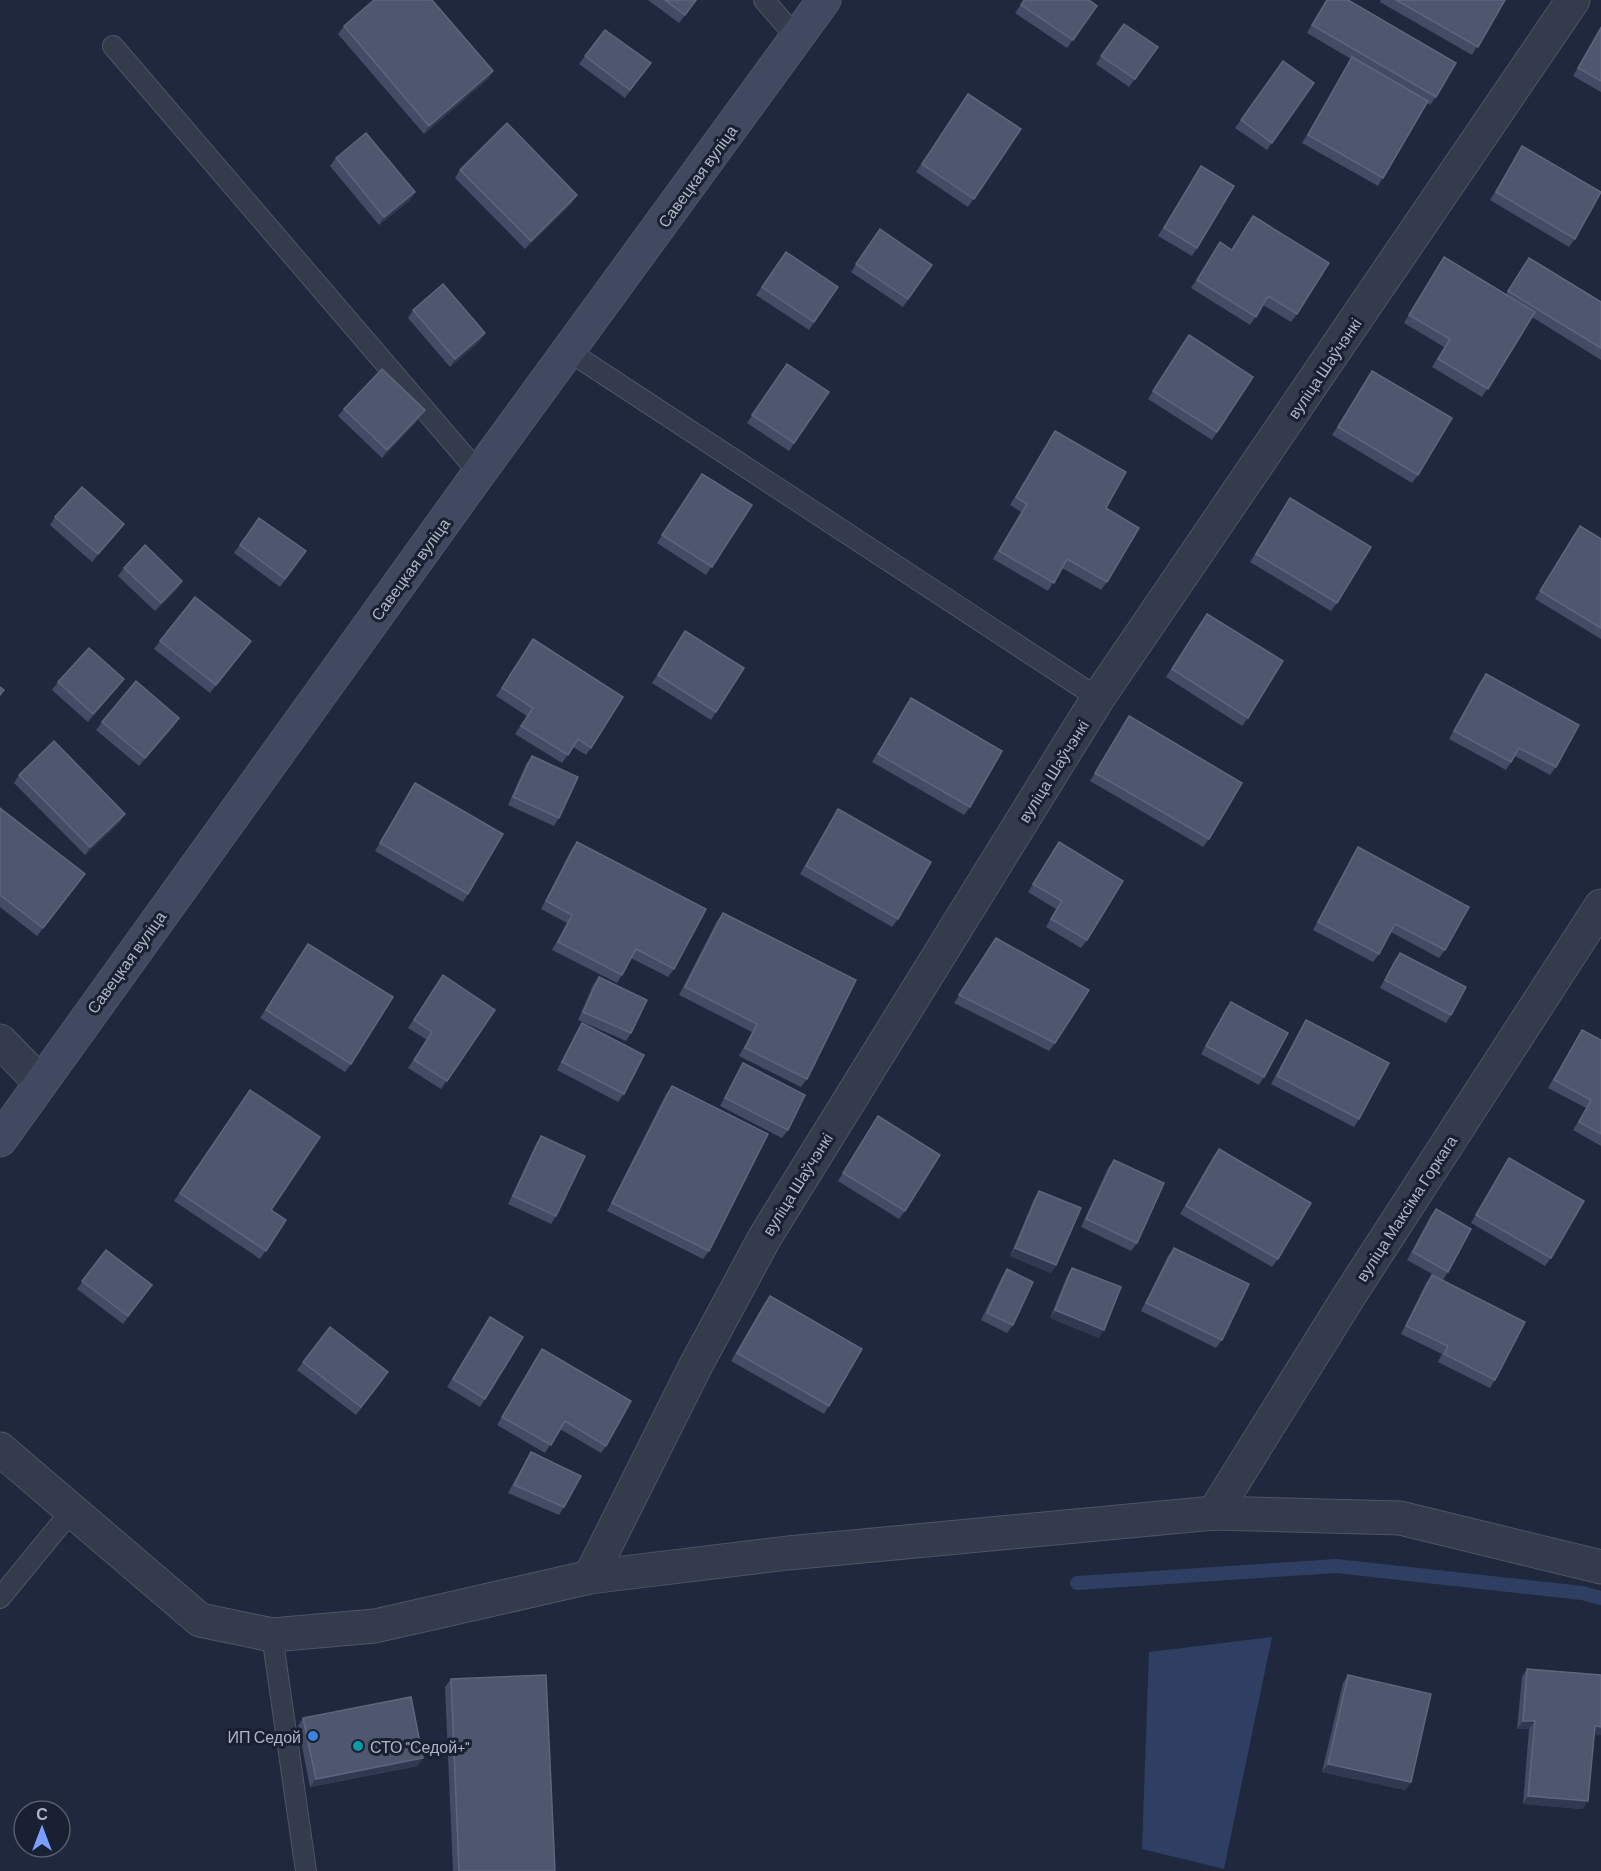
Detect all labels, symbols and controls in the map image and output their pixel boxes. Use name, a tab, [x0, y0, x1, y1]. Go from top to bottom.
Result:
street label: Савецкая вуліца	[653, 121, 741, 231]
street label: вуліца Шаўчэнкі	[1283, 314, 1365, 422]
street label: Савецкая вуліца	[366, 514, 454, 624]
street label: вуліца Шаўчэнкі	[1014, 716, 1092, 826]
street label: Савецкая вуліца	[82, 907, 170, 1017]
street label: вуліца Шаўчэнкі	[758, 1129, 836, 1239]
street label: вуліца Максіма Горкага	[1352, 1131, 1460, 1285]
place label: ИП Седой	[228, 1727, 301, 1746]
marker: ИП Седой	[306, 1729, 320, 1743]
place label: СТО "Седой+"	[370, 1737, 469, 1756]
marker: СТО "Седой+"	[351, 1739, 365, 1753]
north arrow	[12, 1799, 72, 1859]
text: С	[36, 1804, 48, 1823]

